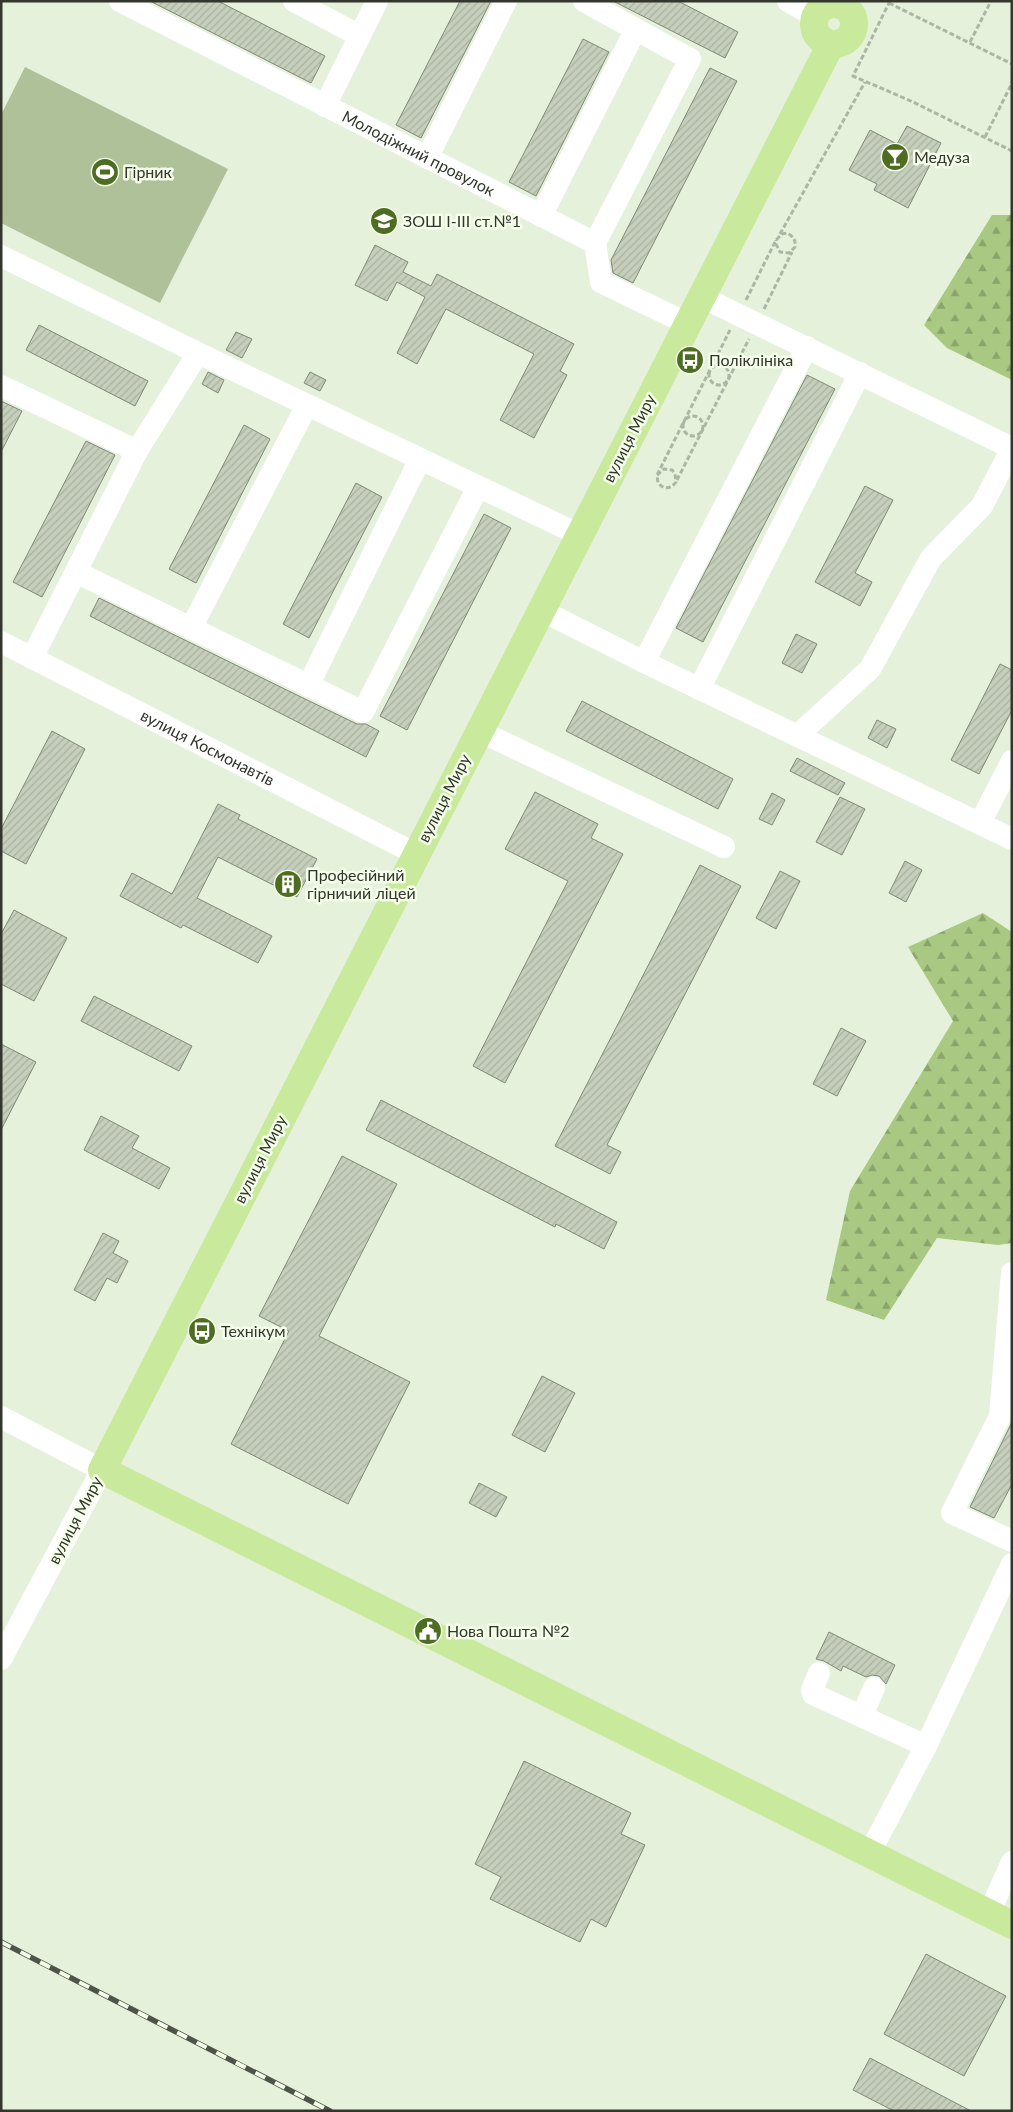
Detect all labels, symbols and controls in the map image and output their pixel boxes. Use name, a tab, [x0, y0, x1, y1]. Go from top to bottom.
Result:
street label: Молодіжний провулок	[339, 106, 499, 200]
bar icon: Медуза	[880, 142, 910, 172]
place label: Медуза	[914, 147, 970, 166]
sports icon: Гірник	[90, 157, 120, 187]
place label: Гірник	[124, 162, 173, 181]
school or university icon: ЗОШ I-III ст.№1	[369, 206, 399, 236]
place label: ЗОШ I-III ст.№1	[403, 211, 521, 230]
bus stop icon: Поліклініка	[675, 345, 705, 375]
place label: Поліклініка	[709, 350, 793, 369]
street label: вулиця Миру	[598, 390, 659, 485]
street label: вулиця Космонавтів	[138, 705, 278, 789]
street label: вулиця Миру	[413, 750, 474, 845]
place label: Професійний гірничий ліцей	[307, 865, 416, 902]
building icon: Професійний гірничий ліцей	[273, 869, 303, 899]
street label: вулиця Миру	[229, 1111, 290, 1206]
bus stop icon: Технікум	[187, 1316, 217, 1346]
place label: Технікум	[221, 1321, 285, 1340]
street label: вулиця Миру	[44, 1472, 106, 1567]
public building icon: Нова Пошта №2	[413, 1616, 443, 1646]
place label: Нова Пошта №2	[447, 1621, 570, 1640]

